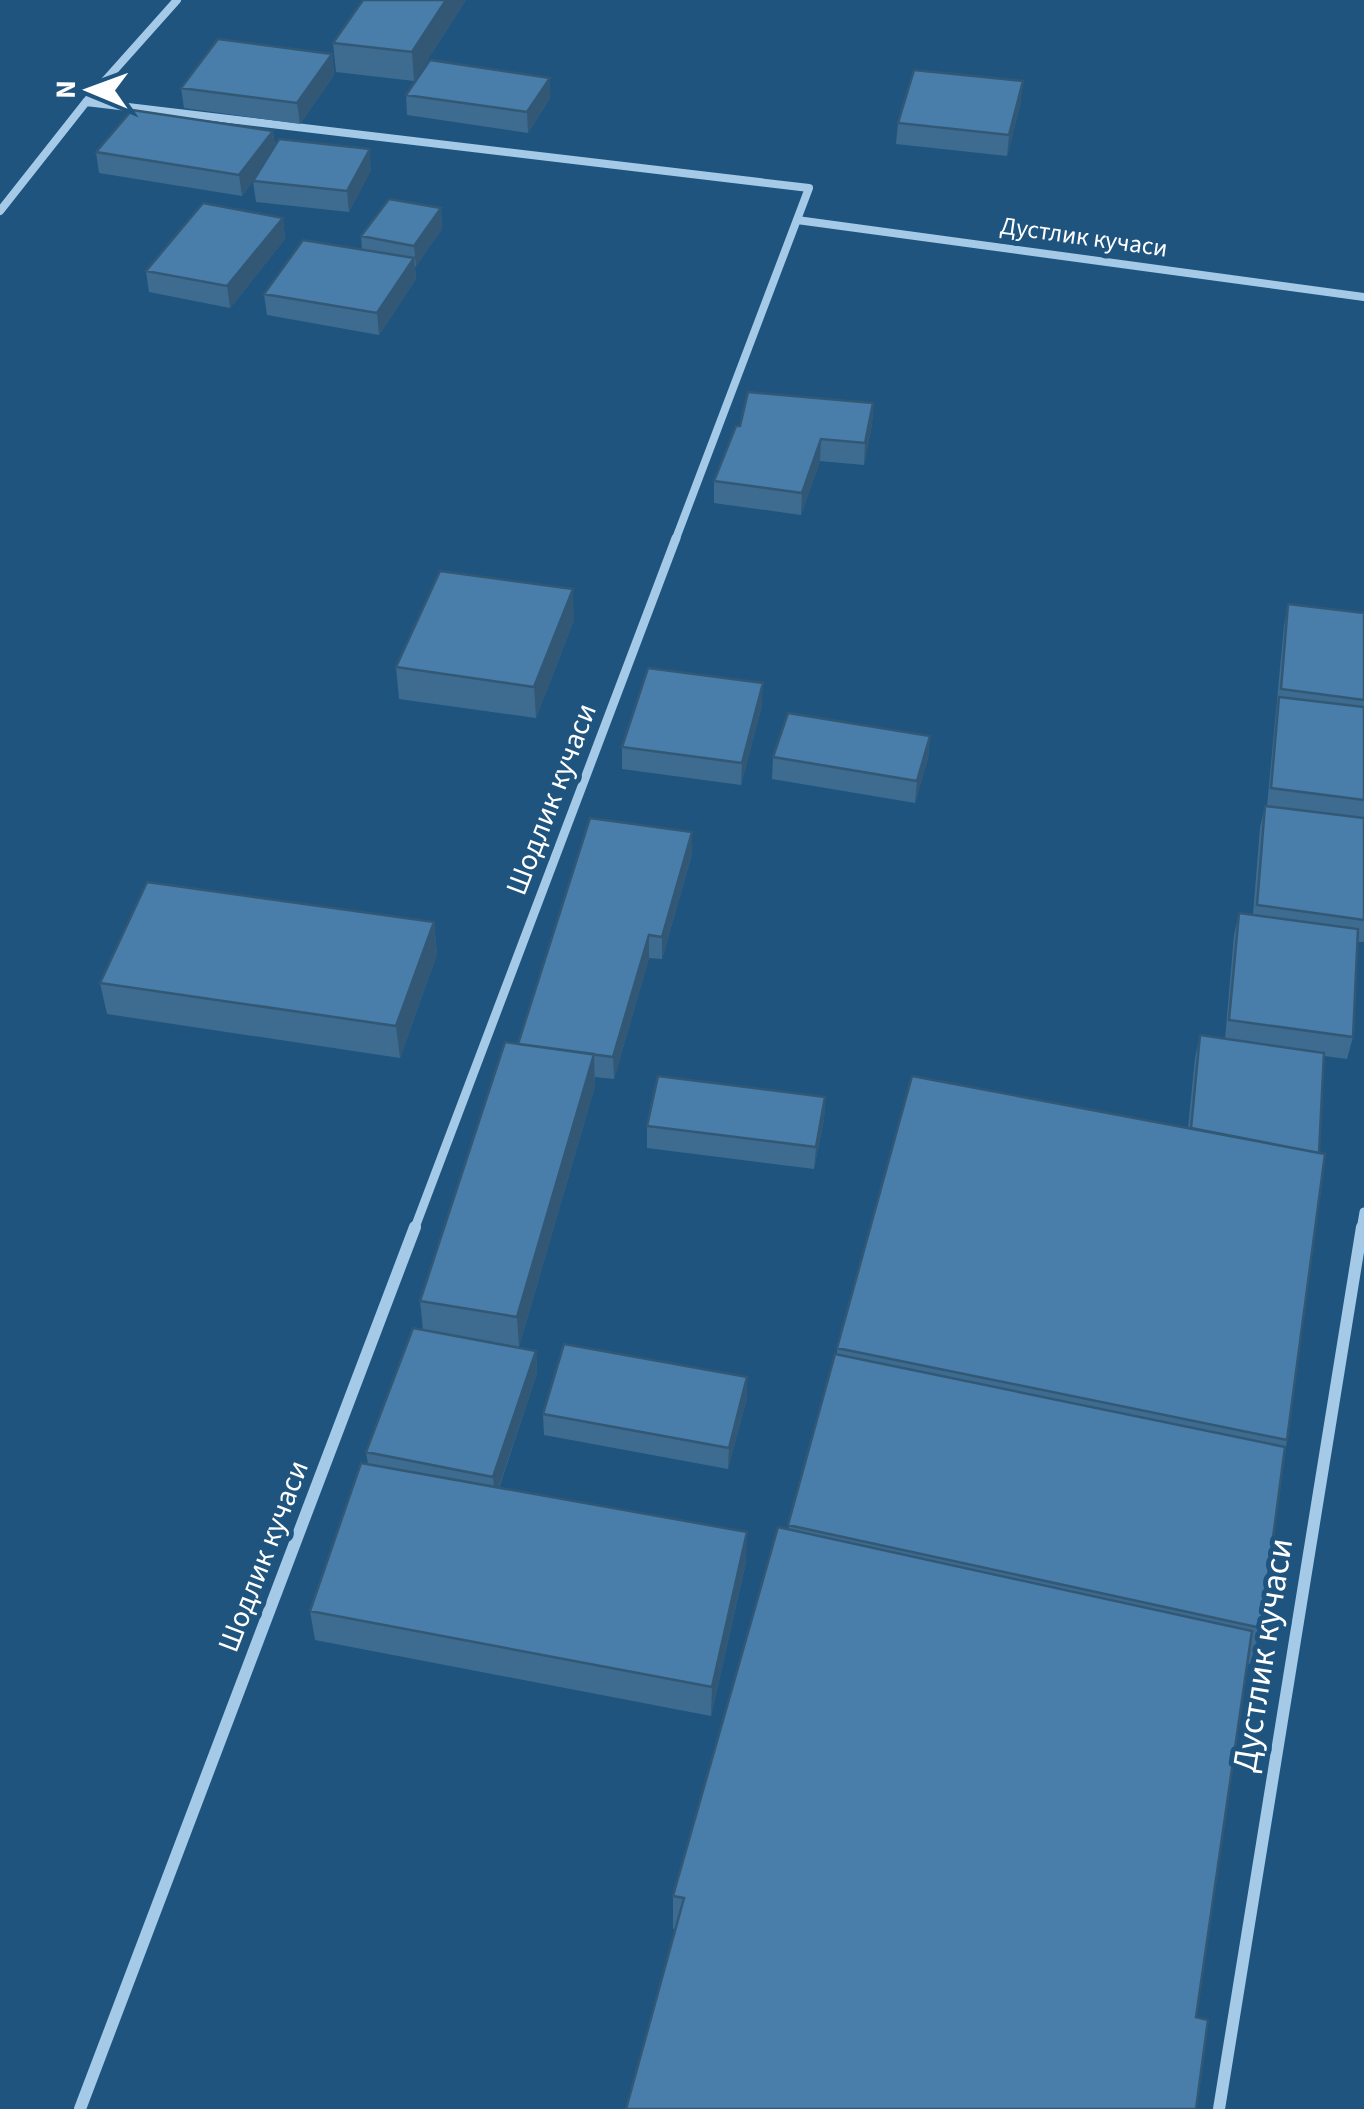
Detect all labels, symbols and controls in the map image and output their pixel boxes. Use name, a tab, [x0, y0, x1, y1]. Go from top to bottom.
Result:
north arrow	[40, 40, 140, 140]
text: N	[46, 80, 86, 99]
street label: Дустлик кучаси	[998, 207, 1170, 267]
street label: Шодлик кучаси	[495, 697, 608, 901]
street label: Шодлик кучаси	[207, 1454, 320, 1658]
street label: Дустлик кучаси	[1220, 1535, 1306, 1776]

